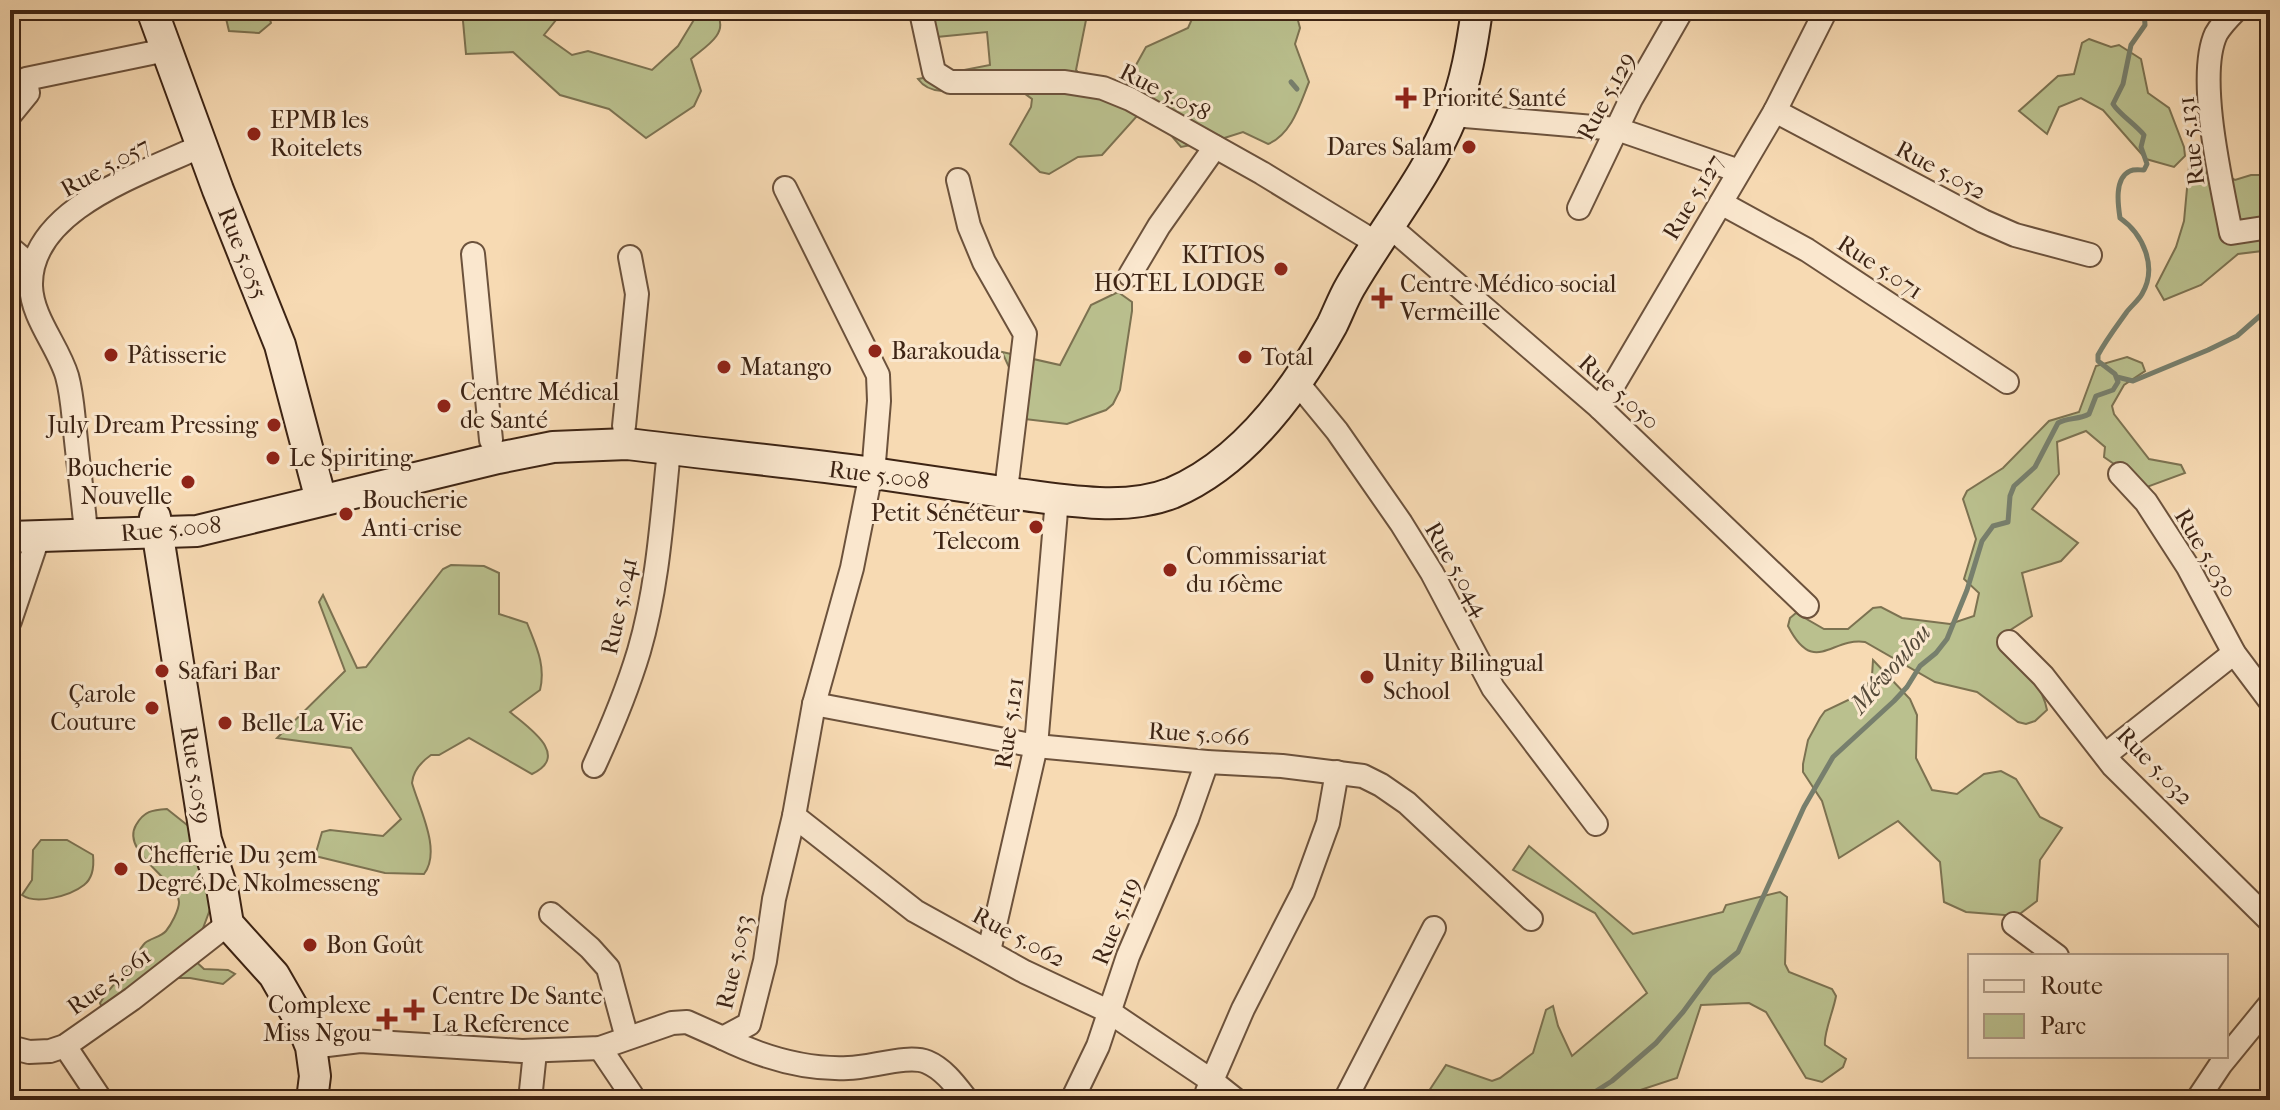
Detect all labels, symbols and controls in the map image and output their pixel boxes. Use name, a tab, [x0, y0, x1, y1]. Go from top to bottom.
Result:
street label: Rue 5.129	[1571, 47, 1641, 145]
street label: Rue 5.058	[1115, 57, 1215, 127]
place label: Priorité Santé	[1422, 84, 1566, 112]
marker: Priorité Santé	[1397, 89, 1415, 107]
street label: Rue 5.131	[2172, 95, 2210, 187]
place label: EPMB les Roitelets	[270, 106, 369, 162]
marker: EPMB les Roitelets	[245, 125, 263, 143]
street label: Rue 5.057	[55, 131, 155, 203]
place label: Dares Salam	[1326, 133, 1453, 161]
street label: Rue 5.052	[1891, 135, 1991, 205]
marker: Dares Salam	[1460, 138, 1478, 156]
street label: Rue 5.127	[1657, 149, 1729, 245]
street label: Rue 5.055	[212, 203, 274, 303]
street label: Rue 5.071	[1832, 229, 1928, 305]
place label: KITIOS HOTEL LODGE	[1094, 241, 1265, 297]
marker: KITIOS HOTEL LODGE	[1272, 260, 1290, 278]
place label: Centre Médico-social Vermeille	[1399, 270, 1617, 326]
marker: Centre Médico-social Vermeille	[1371, 287, 1393, 309]
place label: Barakouda	[891, 337, 1001, 365]
place label: Pâtisserie	[127, 341, 227, 369]
marker: Barakouda	[866, 342, 884, 360]
place label: Total	[1261, 343, 1314, 371]
marker: Pâtisserie	[102, 346, 120, 364]
marker: Total	[1236, 348, 1254, 366]
street label: Rue 5.050	[1573, 348, 1665, 436]
place label: Matango	[740, 353, 832, 381]
marker: Matango	[715, 358, 733, 376]
place label: Centre Médical de Santé	[460, 378, 620, 434]
marker: Centre Médical de Santé	[435, 397, 453, 415]
place label: July Dream Pressing	[45, 411, 259, 439]
marker: July Dream Pressing	[265, 416, 283, 434]
place label: Le Spiriting	[289, 444, 414, 472]
marker: Le Spiriting	[264, 449, 282, 467]
place label: Boucherie Nouvelle	[66, 454, 172, 510]
street label: Rue 5.008	[827, 455, 931, 495]
marker: Boucherie Nouvelle	[179, 473, 197, 491]
place label: Boucherie Anti-crise	[361, 486, 468, 542]
place label: Petit Sénéteur Telecom	[871, 499, 1021, 555]
street label: Rue 5.030	[2169, 503, 2243, 603]
marker: Boucherie Anti-crise	[337, 505, 355, 523]
street label: Rue 5.008	[119, 511, 223, 547]
street label: Rue 5.044	[1419, 517, 1496, 622]
marker: Petit Sénéteur Telecom	[1027, 518, 1045, 536]
place label: Commissariat du 16ème	[1186, 542, 1327, 598]
street label: Rue 5.041	[595, 555, 643, 657]
marker: Commissariat du 16ème	[1161, 561, 1179, 579]
water label: Méwoulou	[1842, 617, 1938, 721]
place label: Unity Bilingual School	[1383, 649, 1544, 705]
place label: Safari Bar	[178, 657, 281, 685]
marker: Safari Bar	[153, 662, 171, 680]
marker: Unity Bilingual School	[1358, 668, 1376, 686]
street label: Rue 5.121	[989, 676, 1029, 770]
place label: Çarole Couture	[50, 680, 136, 736]
marker: Çarole Couture	[143, 699, 161, 717]
place label: Belle La Vie	[241, 709, 364, 737]
marker: Belle La Vie	[216, 714, 234, 732]
street label: Rue 5.066	[1147, 716, 1252, 752]
street label: Rue 5.032	[2111, 721, 2199, 811]
street label: Rue 5.059	[174, 724, 218, 826]
place label: Chefferie Du 3em Degré De Nkolmesseng	[137, 841, 381, 897]
marker: Chefferie Du 3em Degré De Nkolmesseng	[112, 860, 130, 878]
street label: Rue 5.119	[1086, 873, 1146, 969]
street label: Rue 5.062	[968, 901, 1070, 973]
street label: Rue 5.053	[710, 912, 758, 1012]
place label: Bon Goût	[326, 931, 424, 959]
marker: Bon Goût	[301, 936, 319, 954]
street label: Rue 5.061	[61, 941, 157, 1021]
legend	[1968, 954, 2228, 1058]
text: Route	[2040, 972, 2103, 1000]
place label: Centre De Sante La Reference	[432, 982, 603, 1038]
place label: Complexe Miss Ngou	[263, 991, 371, 1047]
marker: Centre De Sante La Reference	[403, 999, 425, 1021]
marker: Complexe Miss Ngou	[378, 1010, 396, 1028]
text: Parc	[2040, 1012, 2086, 1040]

